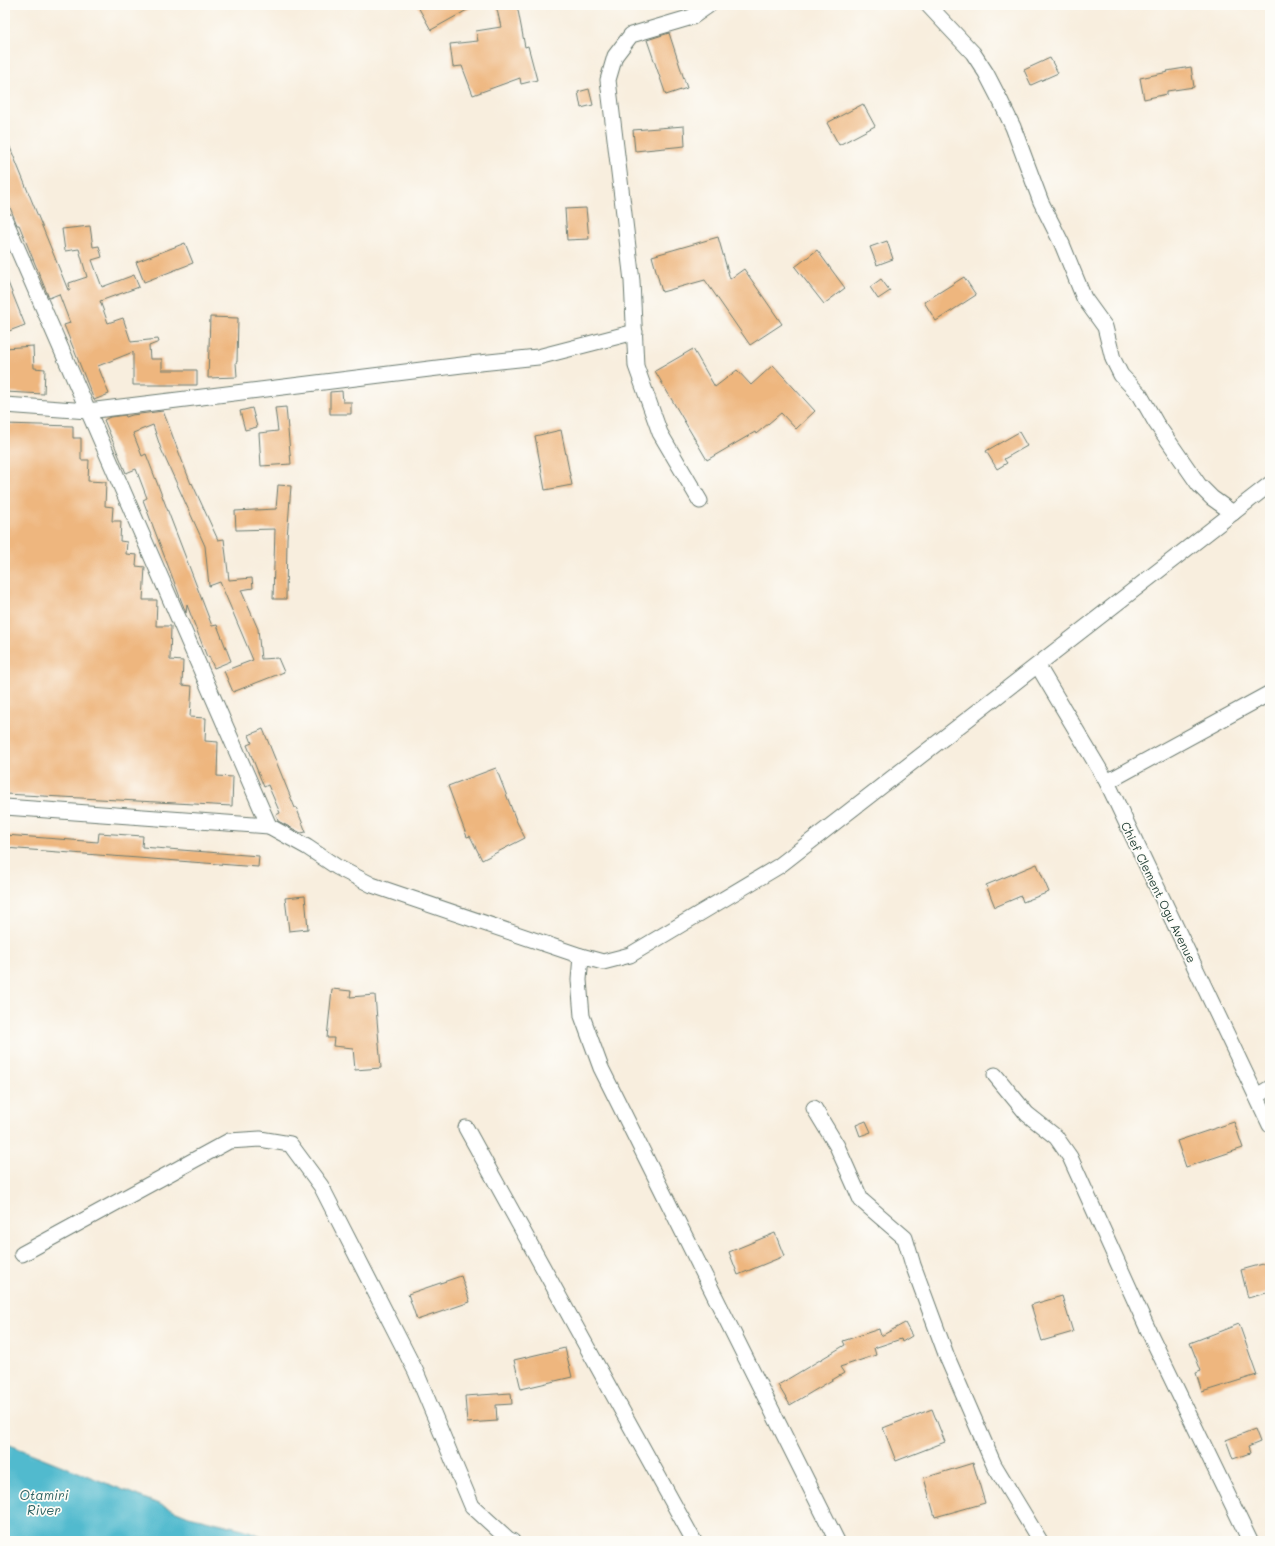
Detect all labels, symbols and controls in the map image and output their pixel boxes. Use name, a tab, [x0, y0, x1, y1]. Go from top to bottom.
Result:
street label: Chief Clement Ogu Avenue	[1118, 819, 1200, 965]
water label: Otamiri River	[20, 1486, 68, 1518]

